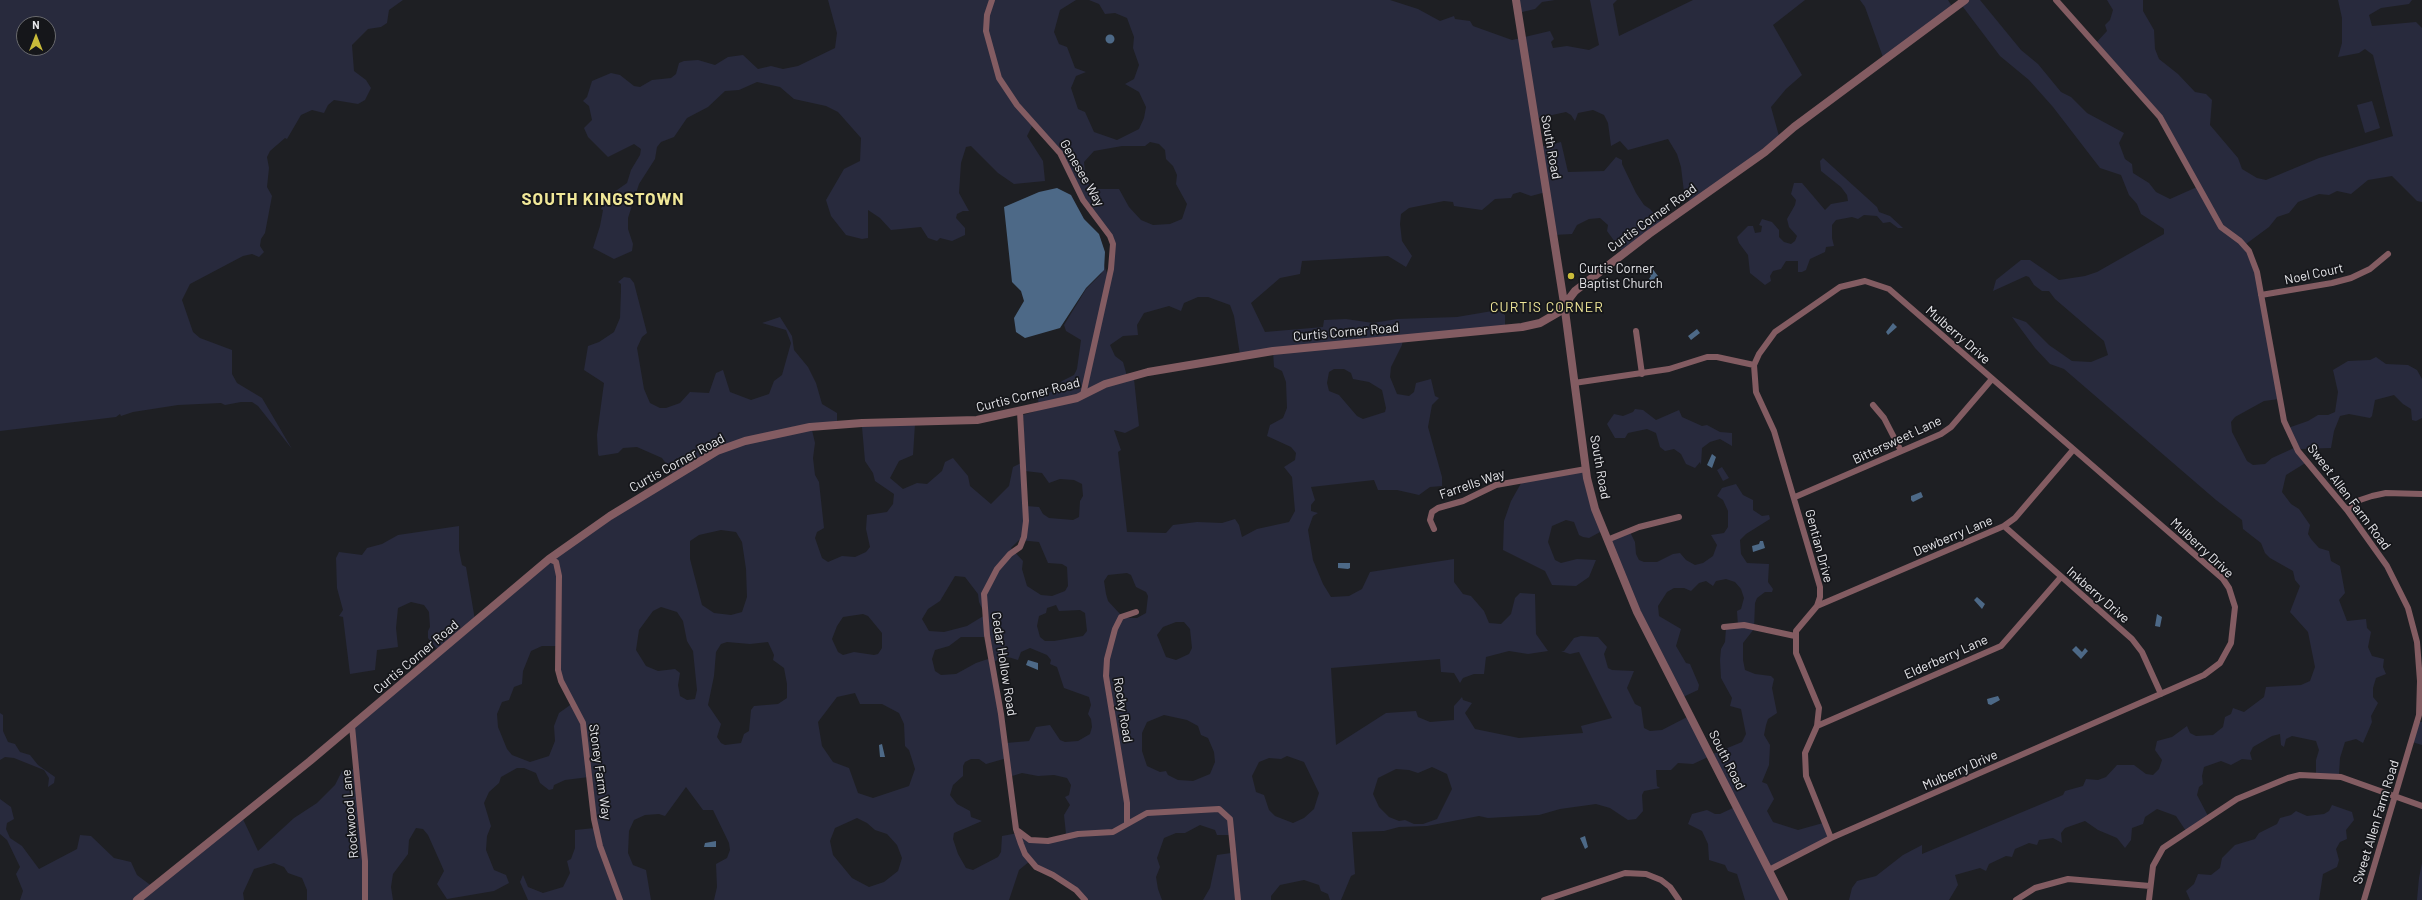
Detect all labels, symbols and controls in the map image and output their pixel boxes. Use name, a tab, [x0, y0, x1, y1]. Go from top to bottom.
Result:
north arrow	[16, 16, 56, 56]
text: N	[32, 18, 40, 31]
street label: South Road	[1538, 114, 1564, 180]
street label: Genesee Way	[1057, 137, 1107, 209]
street label: Curtis Corner Road	[1604, 180, 1700, 256]
district label: SOUTH KINGSTOWN	[521, 189, 685, 209]
street label: Noel Court	[2283, 260, 2345, 288]
place label: Curtis Corner Baptist Church	[1579, 261, 1663, 292]
marker: Curtis Corner Baptist Church	[1566, 271, 1576, 281]
district label: CURTIS CORNER	[1490, 299, 1604, 315]
street label: Mulberry Drive	[1922, 303, 1994, 367]
street label: Curtis Corner Road	[1292, 320, 1400, 344]
street label: Curtis Corner Road	[975, 375, 1081, 415]
street label: Bittersweet Lane	[1850, 413, 1944, 467]
street label: Curtis Corner Road	[627, 430, 727, 496]
street label: South Road	[1587, 434, 1613, 500]
street label: Sweet Allen Farm Road	[2304, 441, 2394, 553]
street label: Farrells Way	[1437, 466, 1507, 502]
street label: Gentian Drive	[1802, 508, 1836, 584]
street label: Dewberry Lane	[1911, 512, 1995, 560]
street label: Mulberry Drive	[2167, 515, 2237, 581]
street label: Inkberry Drive	[2063, 563, 2133, 627]
street label: Cedar Hollow Road	[988, 611, 1020, 717]
street label: Curtis Corner Road	[370, 617, 462, 697]
street label: Elderberry Lane	[1902, 632, 1990, 682]
street label: Rocky Road	[1110, 676, 1136, 744]
street label: Stoney Farm Way	[586, 723, 614, 821]
street label: South Road	[1705, 728, 1749, 792]
street label: Mulberry Drive	[1920, 746, 2000, 794]
street label: Sweet Allen Farm Road	[2350, 758, 2402, 886]
street label: Rockwood Lane	[338, 769, 362, 859]

